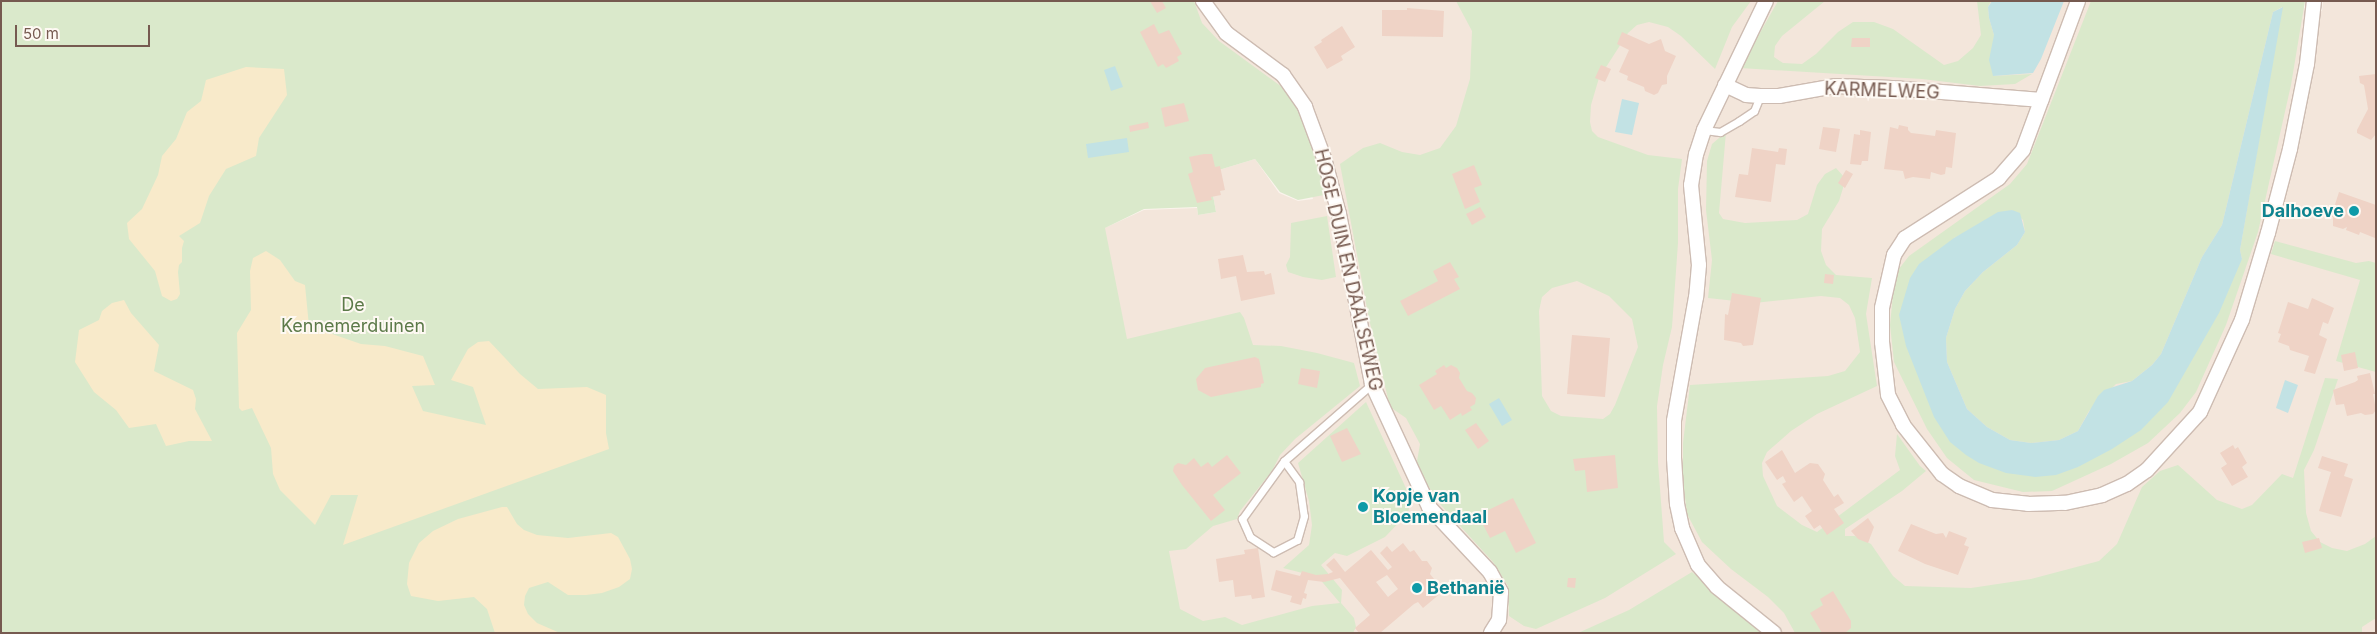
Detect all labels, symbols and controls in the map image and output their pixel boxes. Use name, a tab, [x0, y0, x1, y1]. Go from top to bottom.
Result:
scale bar	[18, 15, 152, 47]
text: 50 m	[23, 24, 59, 43]
street label: KARMELWEG	[1824, 78, 1940, 104]
street label: HOGE DUIN EN DAALSEWEG	[1310, 147, 1386, 393]
place label: Dalhoeve	[2262, 200, 2344, 222]
marker: Dalhoeve	[2348, 205, 2360, 217]
park label: De Kennemerduinen	[281, 295, 425, 338]
place label: Kopje van Bloemendaal	[1373, 486, 1487, 528]
marker: Kopje van Bloemendaal	[1357, 501, 1369, 513]
place label: Bethanië	[1427, 577, 1505, 599]
marker: Bethanië	[1411, 582, 1423, 594]

